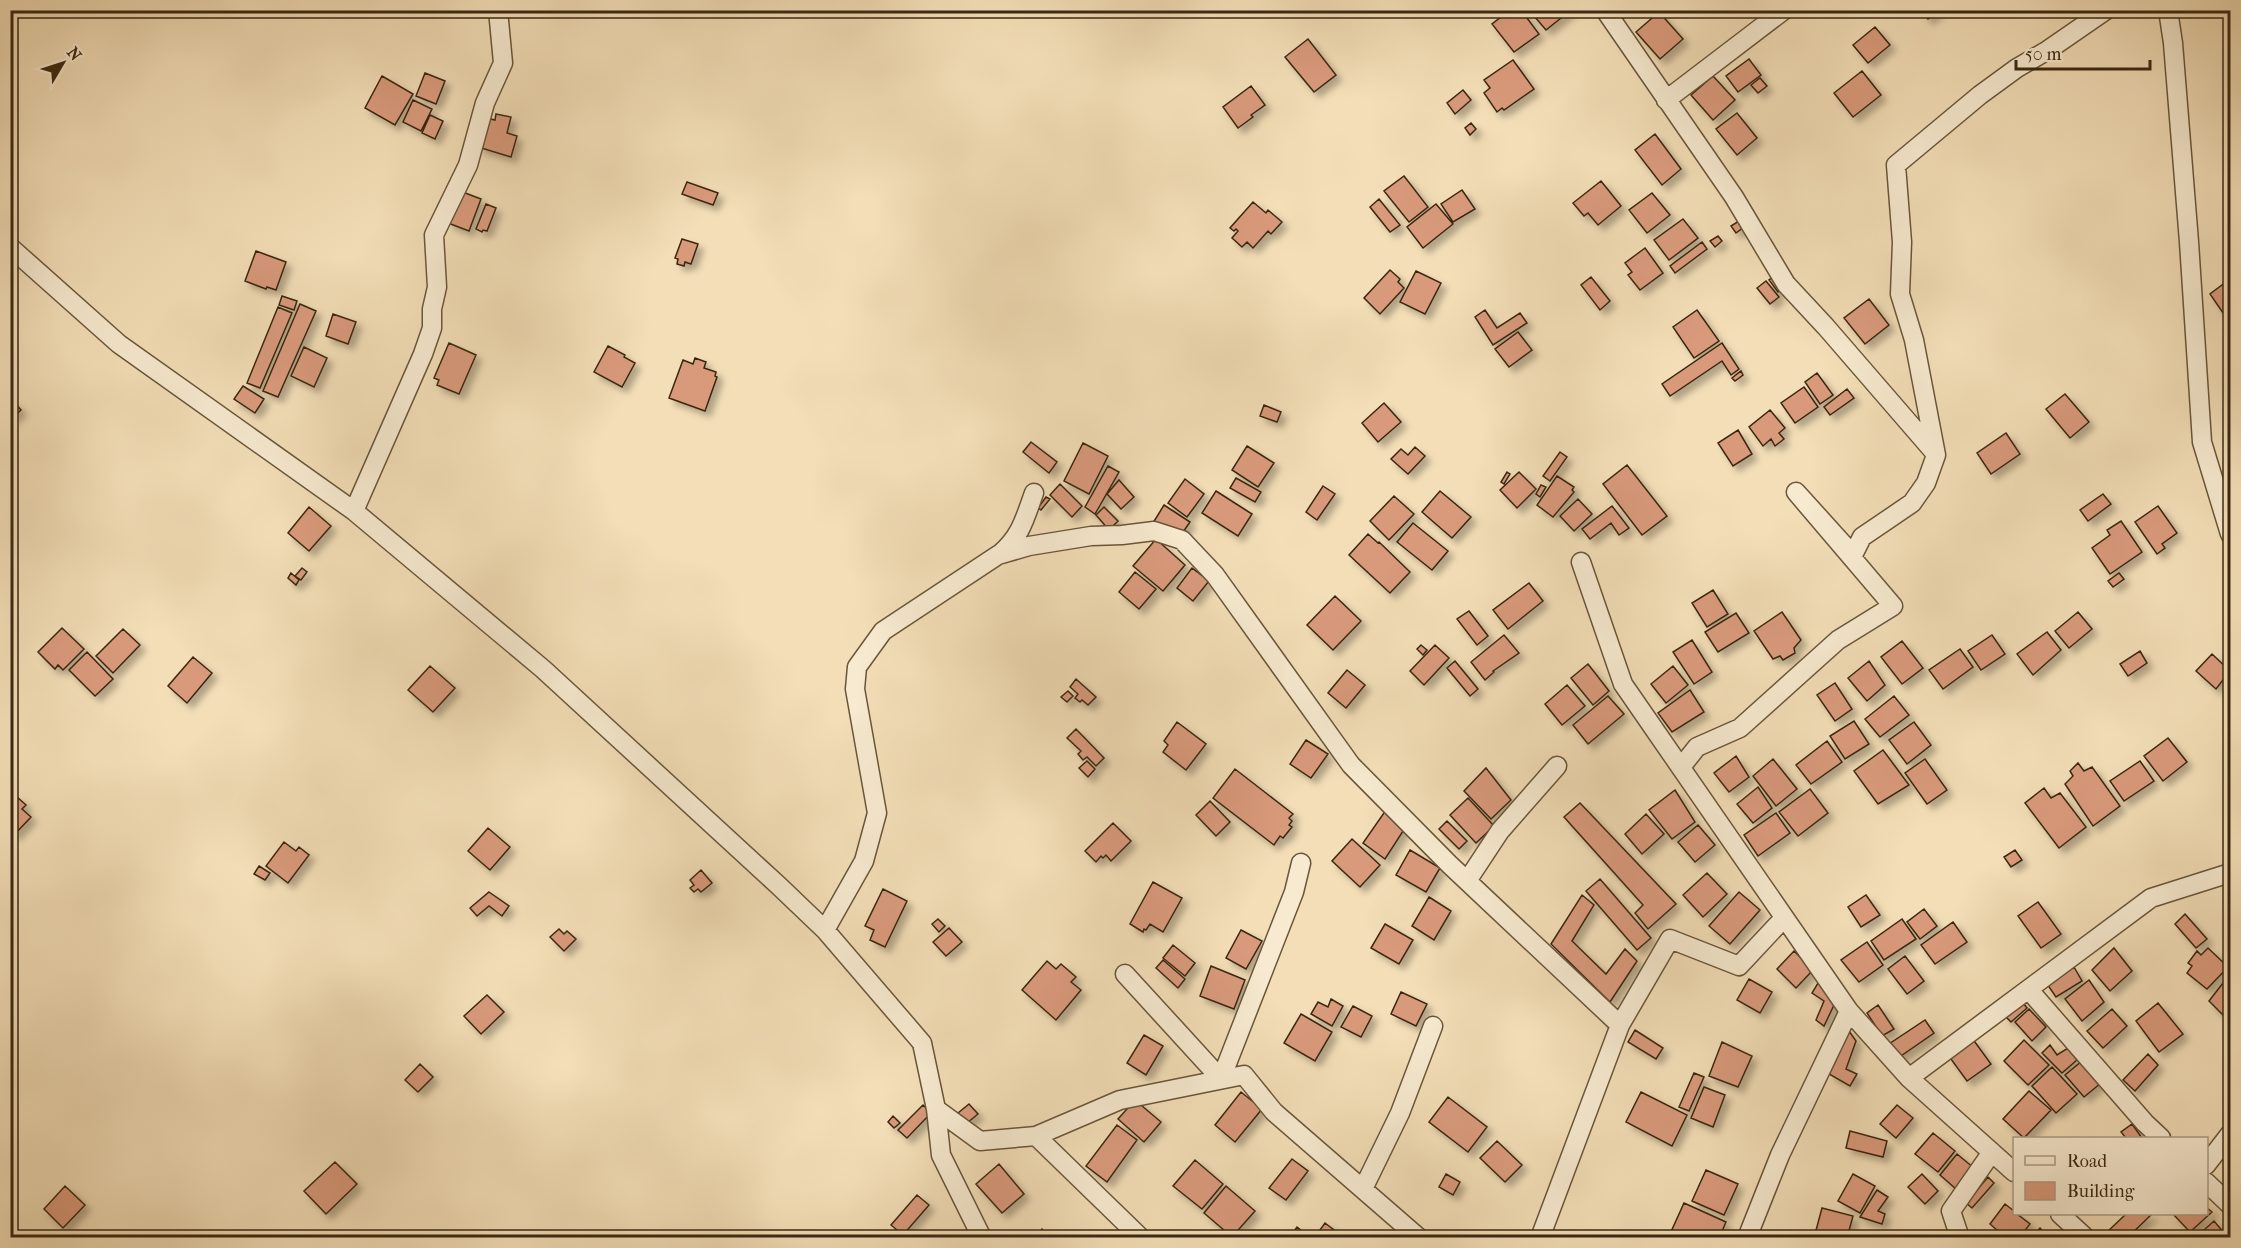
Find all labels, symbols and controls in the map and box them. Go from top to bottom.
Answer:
north arrow [33,33,93,93]
scale bar [2016,33,2150,71]
text: N [63,43,86,65]
text: 50 m [2025,44,2062,65]
legend [2013,1137,2208,1215]
text: Road [2067,1151,2107,1172]
text: Building [2067,1181,2135,1202]

